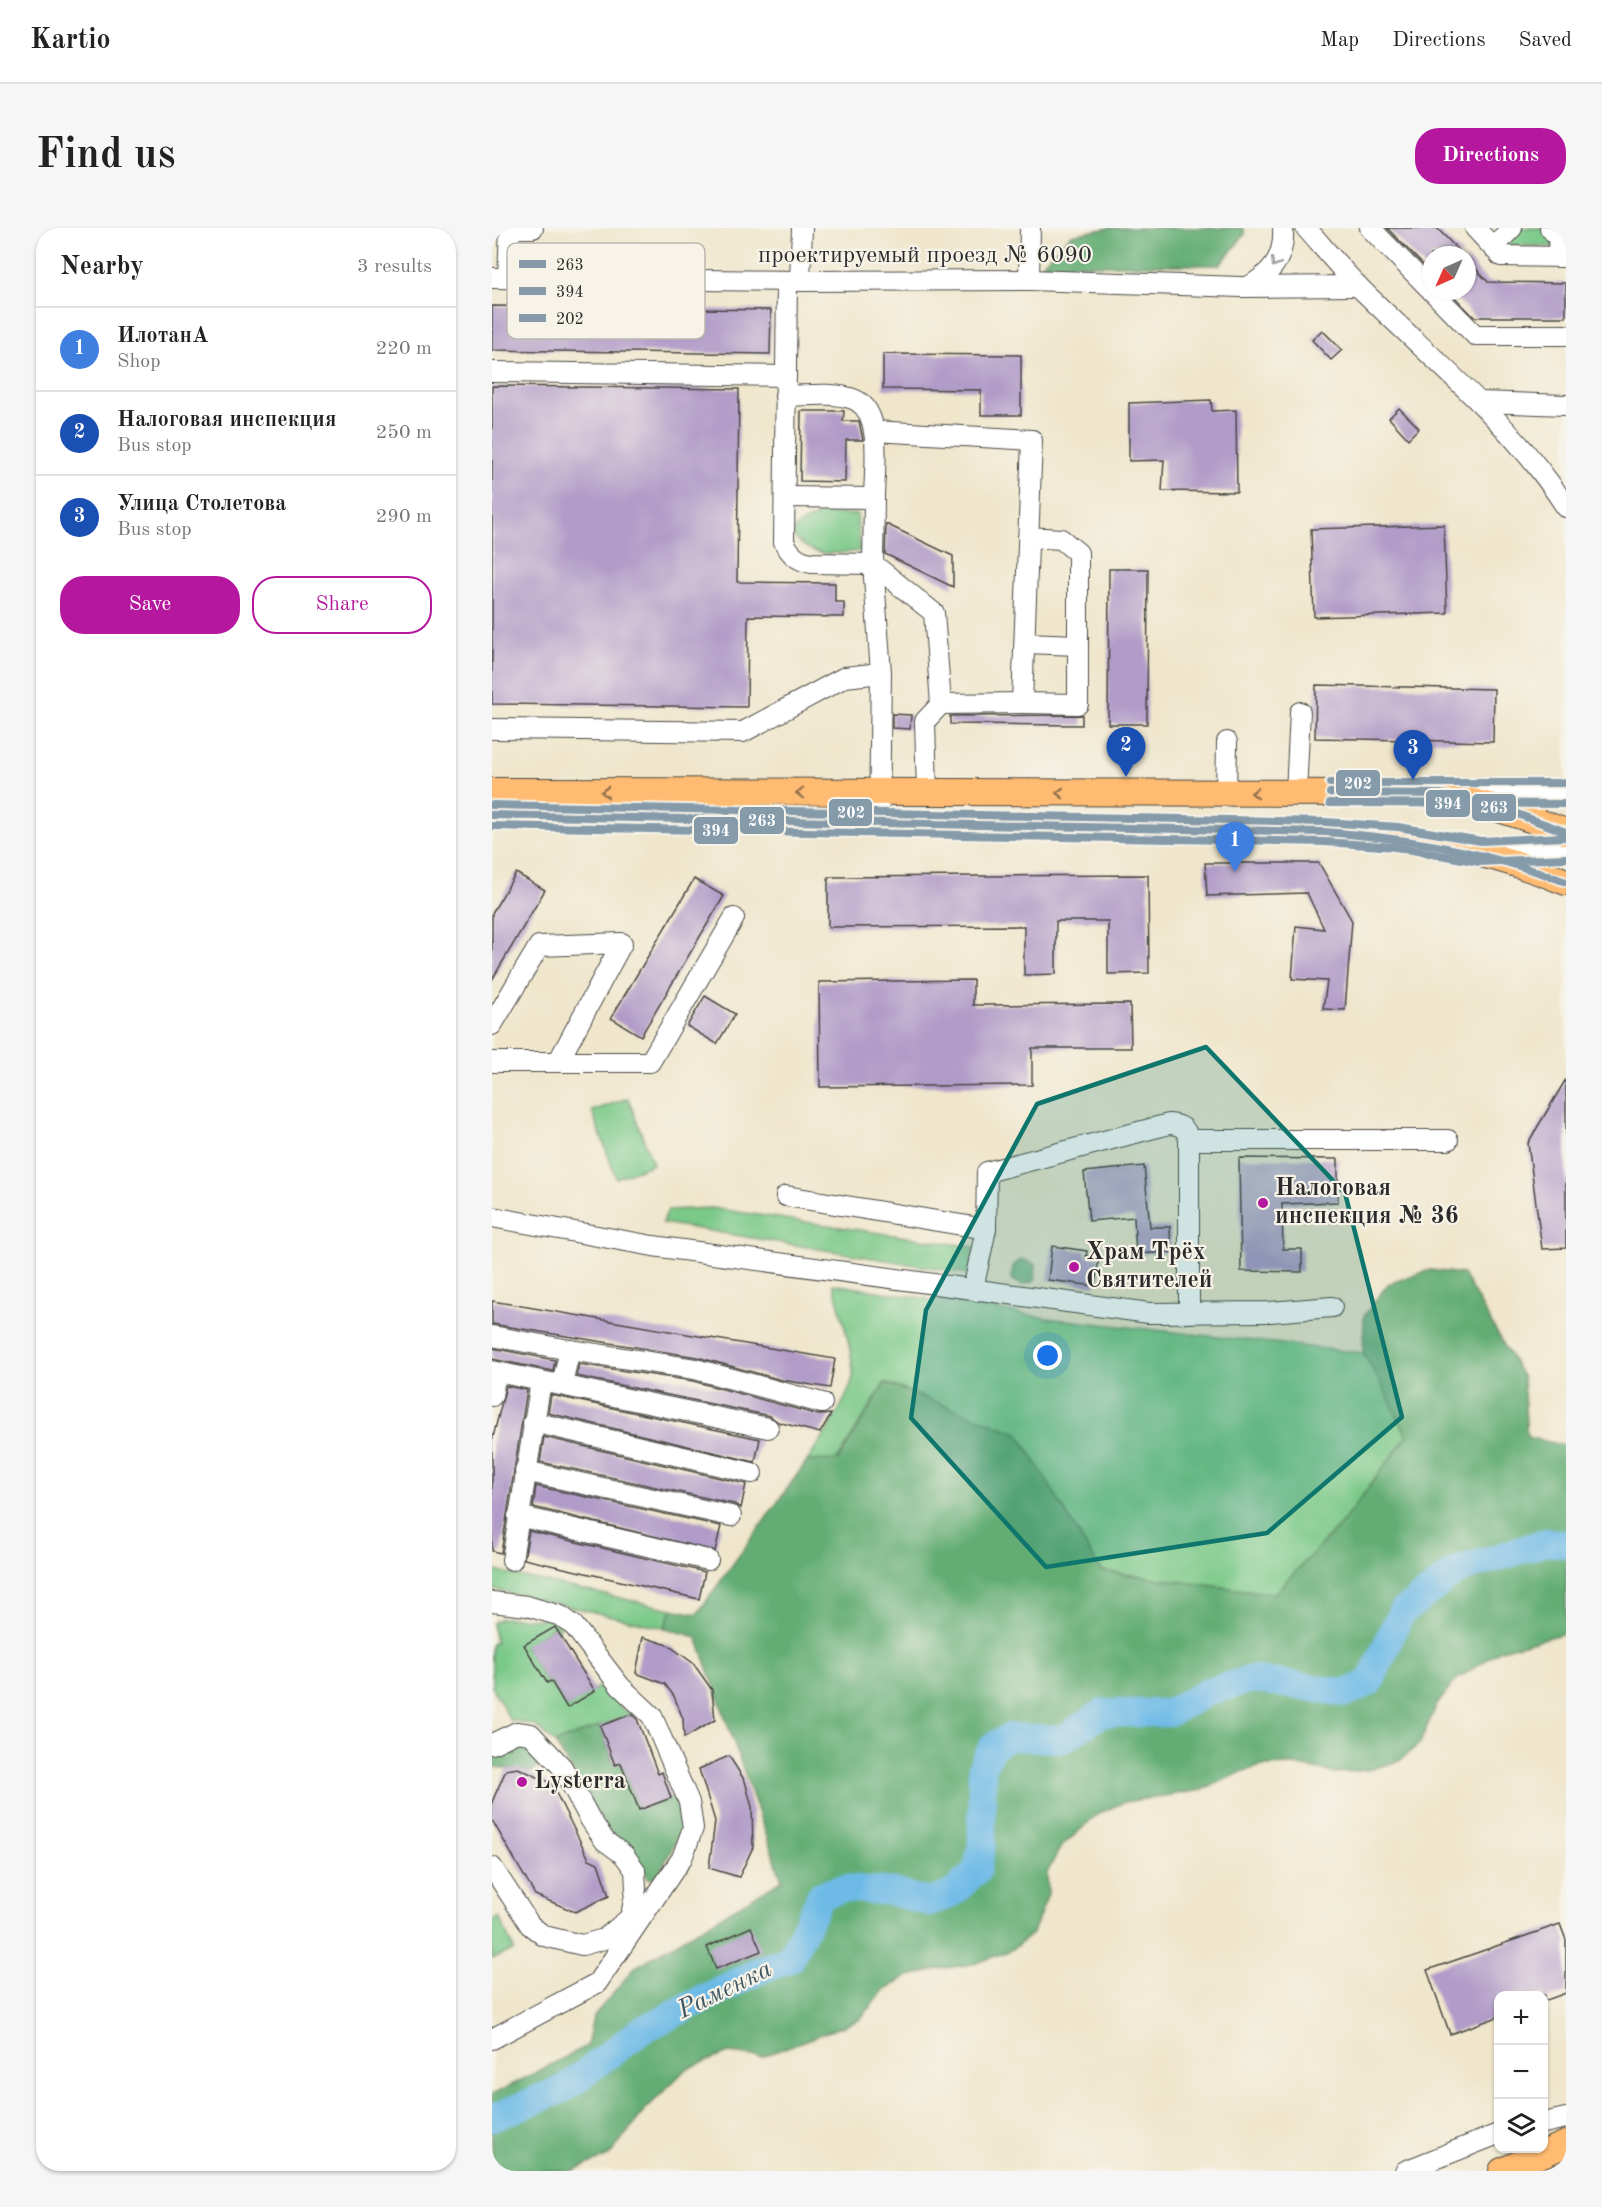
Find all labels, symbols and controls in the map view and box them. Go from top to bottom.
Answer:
text: Kartio [30,27,111,55]
text: Map [1320,30,1359,51]
text: Directions [1392,30,1486,51]
text: Saved [1519,30,1572,51]
button: Directions [1415,128,1566,184]
text: Find us [36,135,175,177]
legend [507,243,705,339]
street label: проектируемый проезд № 6090 [758,244,1092,268]
north arrow [1422,246,1476,300]
text: Nearby [60,254,144,280]
text: 3 results [357,257,432,277]
one-way arrow [1271,257,1282,267]
text: 263 [556,258,584,274]
text: 394 [556,285,584,301]
text: 202 [556,312,584,328]
text: ИлотанА [117,325,209,347]
text: 1 [74,339,85,359]
text: 220 m [376,339,432,359]
text: Shop [117,352,161,372]
text: Налоговая инспекция [117,409,336,431]
text: 2 [74,423,85,443]
text: 250 m [376,423,432,443]
text: Bus stop [117,436,192,456]
text: Улица Столетова [117,493,287,515]
text: 3 [74,507,85,527]
text: 290 m [376,507,432,527]
text: Bus stop [117,520,192,540]
button: Save [60,576,240,634]
button: Share [252,576,432,634]
pin: 2 [1106,728,1146,777]
pin: 3 [1394,730,1432,780]
line badge: 202 [1335,769,1381,797]
text: 202 [1344,777,1372,793]
one-way arrow [600,786,609,798]
one-way arrow [795,787,804,799]
one-way arrow [1056,787,1065,799]
one-way arrow [1251,787,1260,799]
line badge: 394 [1425,789,1471,818]
line badge: 263 [1471,793,1517,822]
text: 394 [1434,797,1462,813]
line badge: 202 [828,798,873,827]
text: 263 [1480,801,1508,817]
line badge: 263 [739,806,785,835]
text: 202 [837,806,865,822]
text: 263 [748,814,776,830]
line badge: 394 [693,816,739,845]
pin: 1 [1216,822,1254,872]
text: 394 [702,824,730,840]
place label: Налоговая инспекция № 36 [1275,1177,1459,1229]
marker: Налоговая инспекция № 36 [1256,1196,1270,1210]
place label: Храм Трёх Святителей [1086,1241,1213,1293]
marker: Храм Трёх Святителей [1067,1260,1081,1274]
your location [1033,1341,1062,1370]
place label: Lysterra [534,1770,626,1794]
marker: Lysterra [515,1775,529,1789]
water label: Раменка [673,1956,777,2024]
map controls [1494,1991,1548,2153]
button: + [1494,1991,1548,2045]
button: − [1494,2045,1548,2099]
button: layers [1494,2099,1548,2153]

